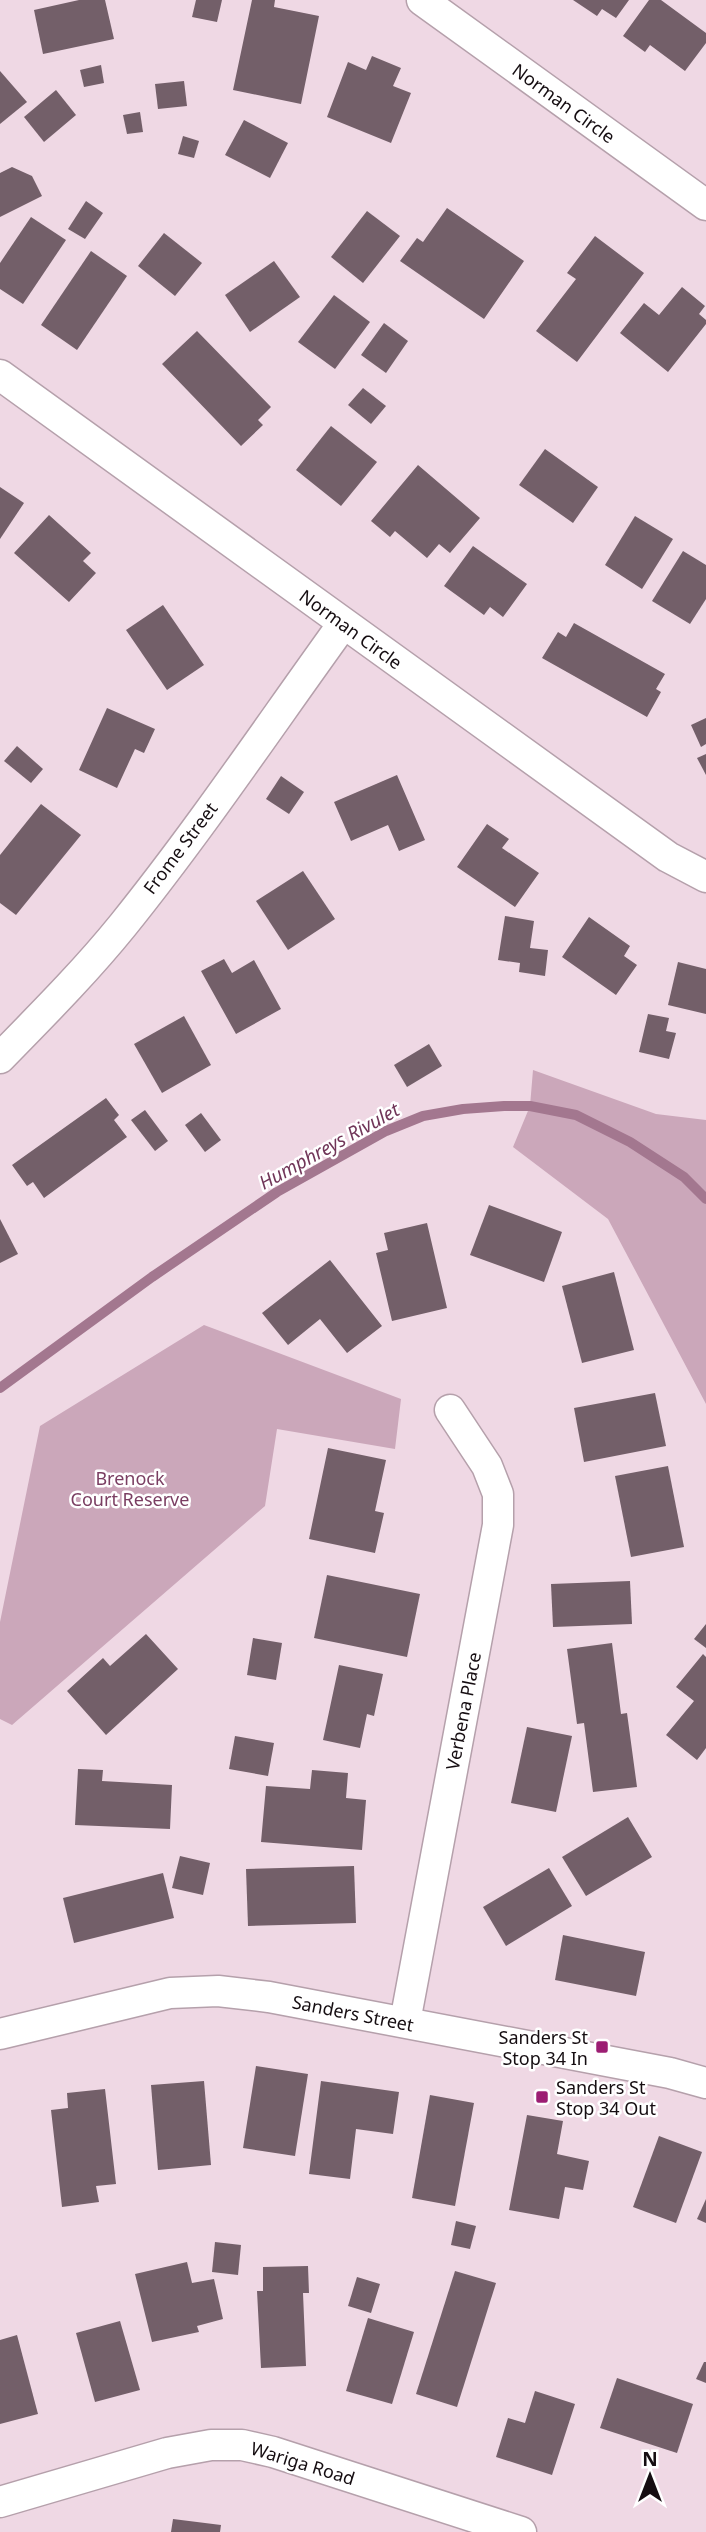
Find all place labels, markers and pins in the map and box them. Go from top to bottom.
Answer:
place label: Sanders St Stop 34 In [499,2025,588,2070]
marker: Sanders St Stop 34 In [594,2039,610,2055]
place label: Sanders St Stop 34 Out [556,2075,656,2120]
marker: Sanders St Stop 34 Out [534,2089,550,2105]

